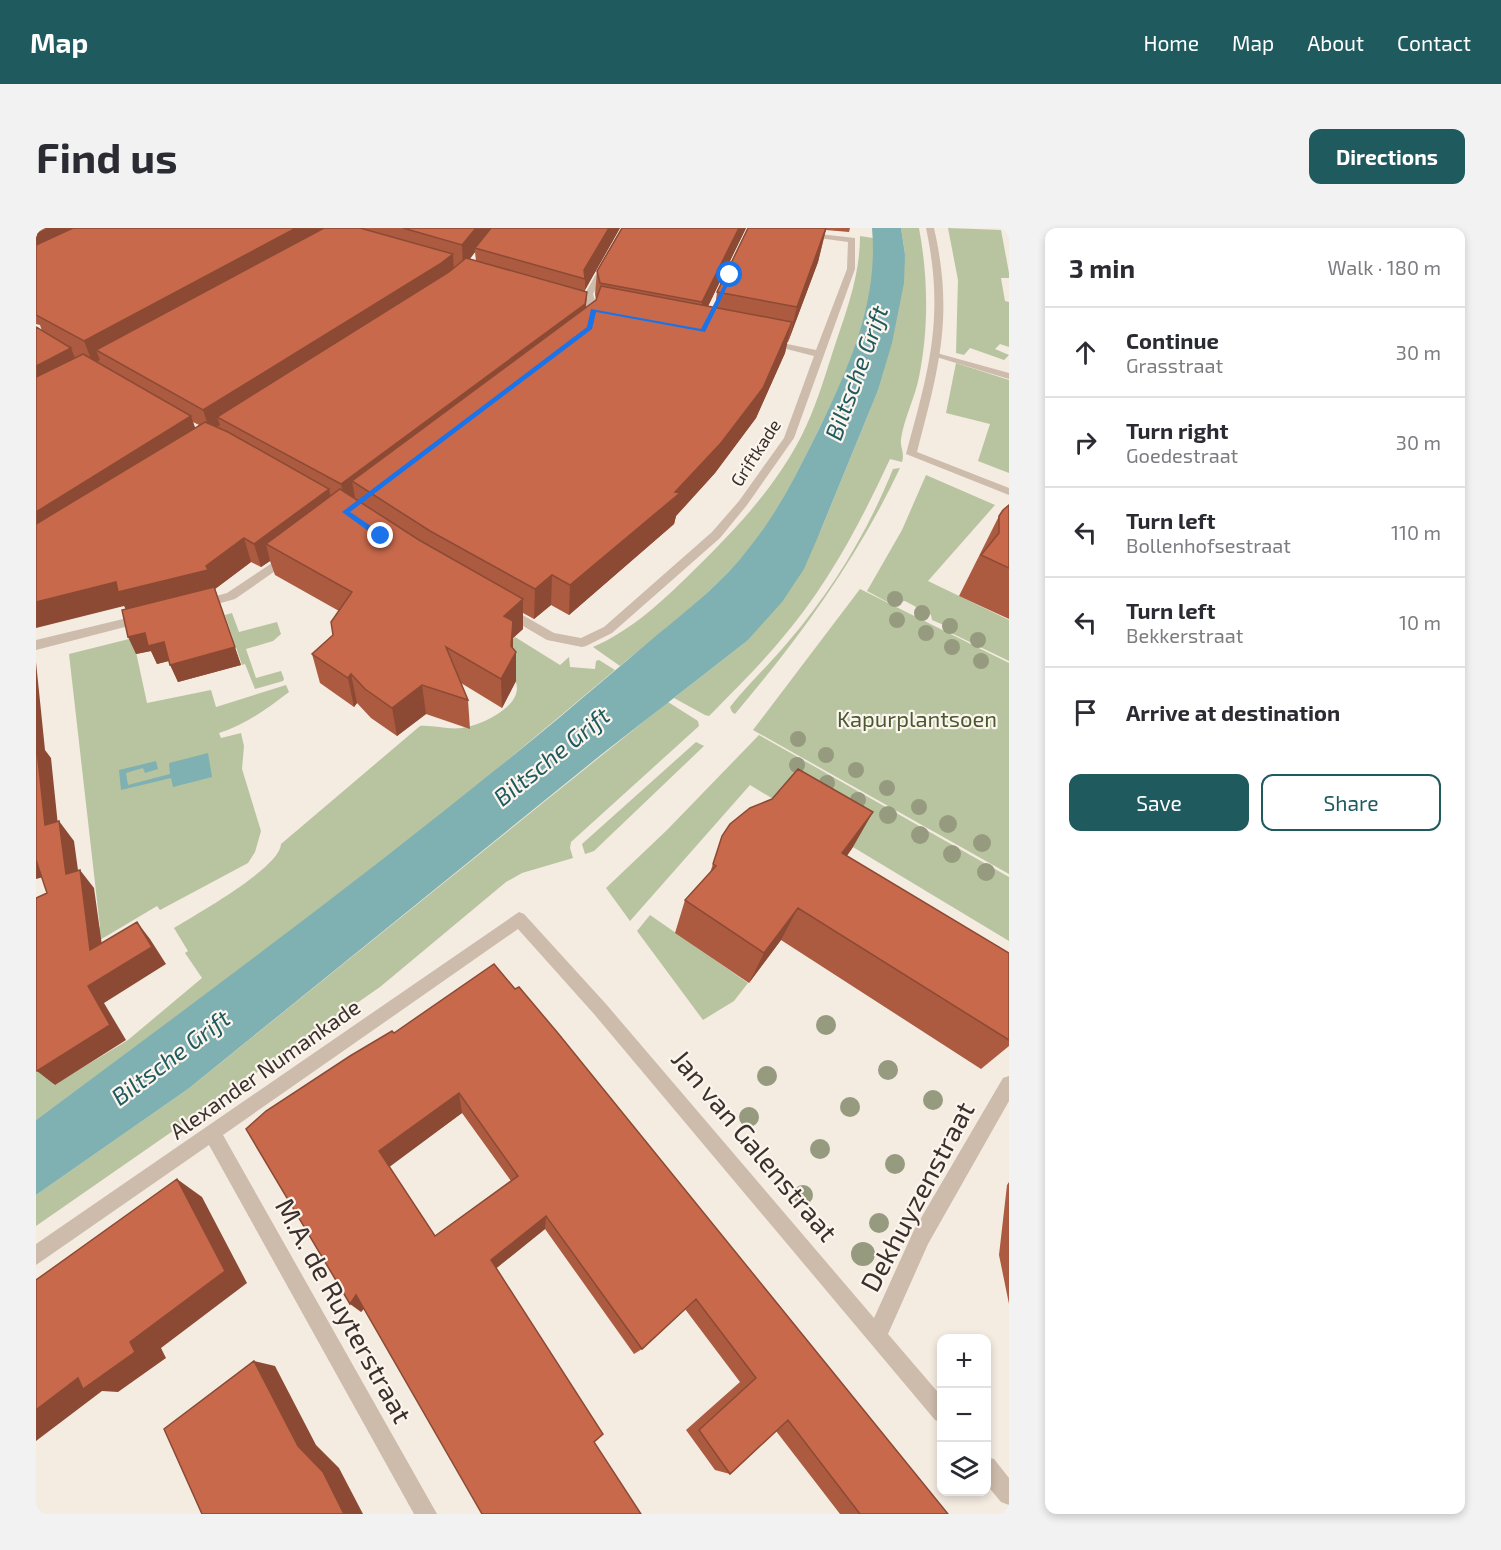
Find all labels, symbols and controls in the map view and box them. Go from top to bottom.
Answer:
text: Map [30,25,88,59]
text: Home [1143,30,1199,55]
text: Map [1232,30,1274,55]
text: About [1307,30,1364,55]
text: Contact [1397,30,1471,55]
button: Directions [1309,129,1465,184]
text: Find us [36,131,178,181]
text: 3 min [1069,252,1135,283]
text: Walk · 180 m [1328,255,1441,279]
route start [716,261,742,287]
water label: Biltsche Grift [818,300,894,444]
text: Continue [1126,327,1219,353]
icon: ahead [1069,336,1102,369]
text: 30 m [1396,340,1441,364]
text: Grasstraat [1126,353,1223,377]
street label: Griftkade [725,415,785,490]
text: Turn right [1126,417,1228,443]
icon: right [1069,426,1102,459]
text: 30 m [1396,430,1441,454]
text: Goedestraat [1126,443,1238,467]
text: Turn left [1126,507,1215,533]
icon: left [1069,516,1102,549]
text: 110 m [1391,520,1441,544]
route end [367,522,393,548]
text: Bollenhofsestraat [1126,533,1291,557]
text: Turn left [1126,597,1215,623]
icon: left [1069,606,1102,639]
text: 10 m [1399,610,1441,634]
text: Bekkerstraat [1126,623,1243,647]
icon: arrive [1069,696,1102,729]
text: Arrive at destination [1126,699,1340,725]
water label: Biltsche Grift [487,700,616,811]
park label: Kapurplantsoen [837,705,997,731]
button: Save [1069,774,1249,831]
button: Share [1261,774,1441,831]
street label: Alexander Numankade [164,993,364,1144]
water label: Biltsche Grift [105,1002,236,1111]
street label: Jan van Galenstraat [666,1042,845,1247]
street label: Dekhuyzenstraat [853,1096,981,1297]
street label: M.A. de Ruyterstraat [269,1192,420,1428]
map controls [937,1334,991,1496]
button: + [937,1334,991,1388]
button: − [937,1388,991,1442]
button: layers [937,1442,991,1496]

